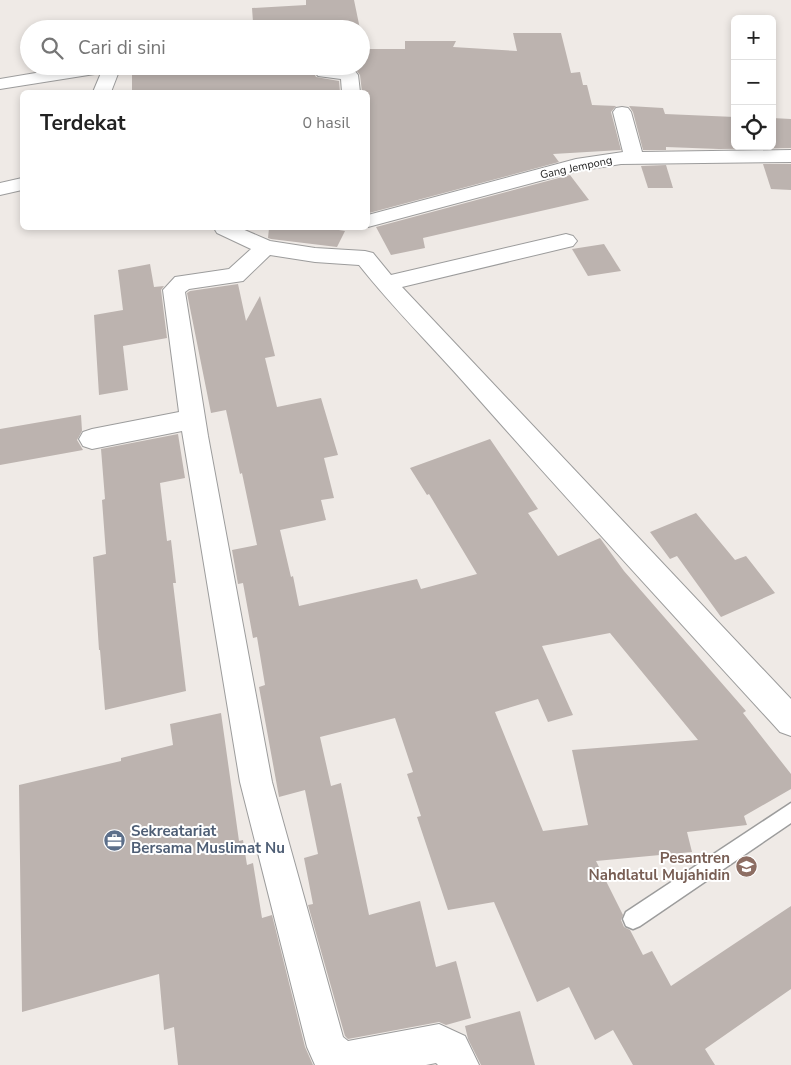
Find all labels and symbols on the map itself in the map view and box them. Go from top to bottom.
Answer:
street label: Gang Jempong [539,153,614,182]
place label: Sekreatariat Bersama Muslimat Nu [131,821,285,858]
office icon: Sekreatariat Bersama Muslimat Nu [103,828,127,852]
place label: Pesantren Nahdlatul Mujahidin [589,848,730,885]
school or university icon: Pesantren Nahdlatul Mujahidin [734,855,758,879]

